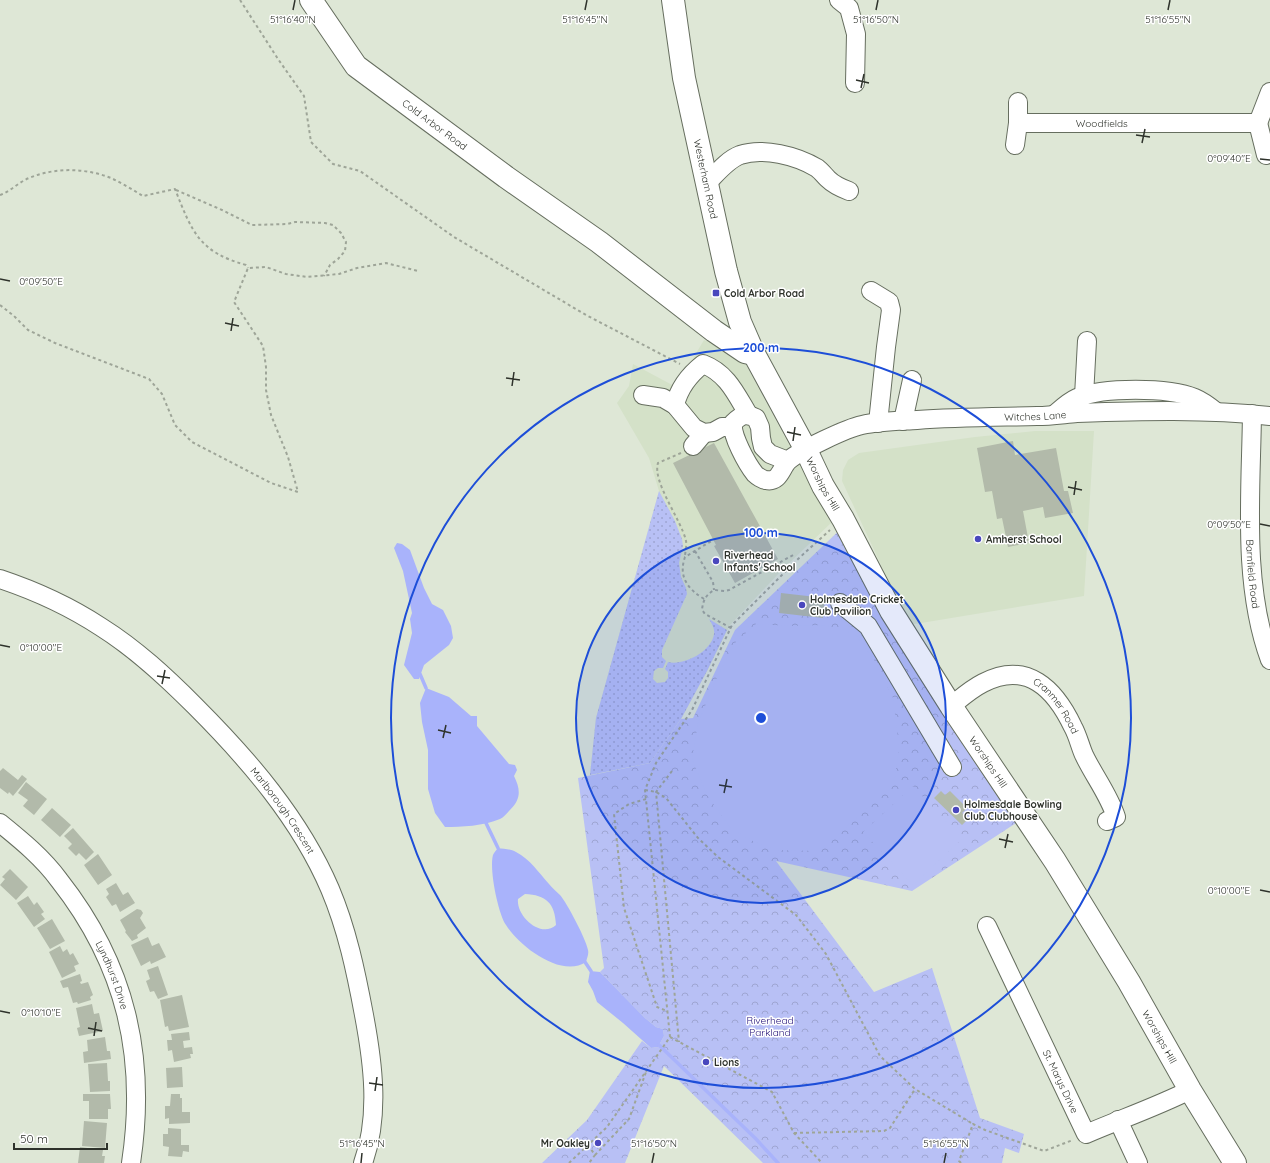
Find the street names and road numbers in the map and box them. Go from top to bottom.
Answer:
street label: Cold Arbor Road [400,96,470,153]
street label: Woodfields [1076,117,1128,130]
street label: Westerham Road [691,138,721,220]
street label: Witches Lane [1004,407,1067,423]
street label: Worships Hill [804,454,843,513]
street label: Barnfield Road [1244,539,1263,609]
street label: Cranmer Road [1031,674,1082,736]
street label: Worships Hill [966,733,1010,790]
street label: Marlborough Crescent [248,764,318,857]
street label: Lyndhurst Drive [93,938,131,1011]
street label: Worships Hill [1140,1008,1180,1066]
street label: St. Marys Drive [1040,1047,1082,1116]

